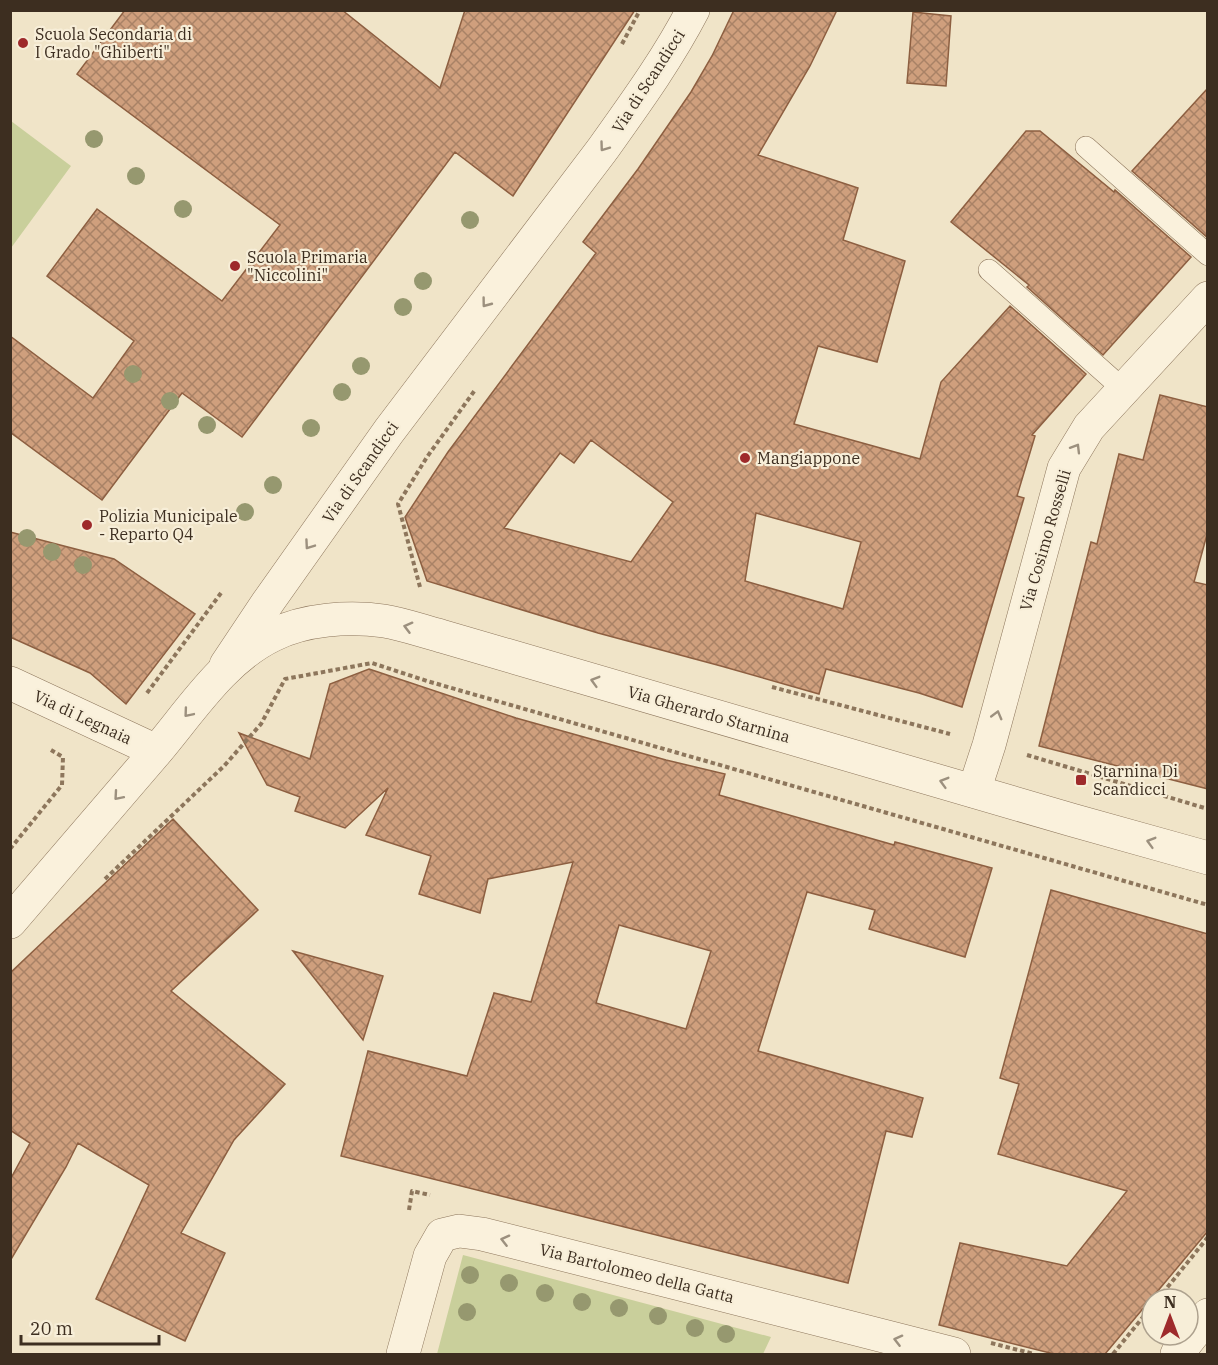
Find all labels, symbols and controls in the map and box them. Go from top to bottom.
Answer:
place label: Scuola Secondaria di I Grado "Ghiberti" [35,24,192,62]
street label: Via di Scandicci [607,26,689,136]
marker: Scuola Secondaria di I Grado "Ghiberti" [16,36,30,50]
one-way arrow [600,141,611,152]
place label: Scuola Primaria "Niccolini" [247,247,368,285]
marker: Scuola Primaria "Niccolini" [228,259,242,273]
one-way arrow [483,296,494,307]
street label: Via di Scandicci [318,418,402,526]
one-way arrow [1068,444,1080,454]
place label: Mangiappone [757,448,860,468]
marker: Mangiappone [738,451,752,465]
street label: Via Cosimo Rosselli [1015,467,1075,613]
place label: Polizia Municipale - Reparto Q4 [99,506,238,544]
marker: Polizia Municipale - Reparto Q4 [80,518,94,532]
one-way arrow [305,538,316,549]
one-way arrow [403,621,413,634]
one-way arrow [590,676,601,688]
street label: Via Gherardo Starnina [625,681,793,747]
street label: Via di Legnaia [31,686,135,749]
one-way arrow [184,706,195,717]
one-way arrow [990,710,1002,721]
place label: Starnina Di Scandicci [1093,761,1178,799]
marker: Starnina Di Scandicci [1074,773,1088,787]
one-way arrow [939,777,950,789]
one-way arrow [114,789,125,800]
one-way arrow [1146,837,1157,849]
one-way arrow [500,1235,511,1247]
street label: Via Bartolomeo della Gatta [538,1239,737,1307]
north arrow [1140,1287,1200,1347]
text: N [1164,1292,1176,1312]
scale bar [21,1308,159,1346]
text: 20 m [30,1317,73,1340]
one-way arrow [893,1334,903,1347]

